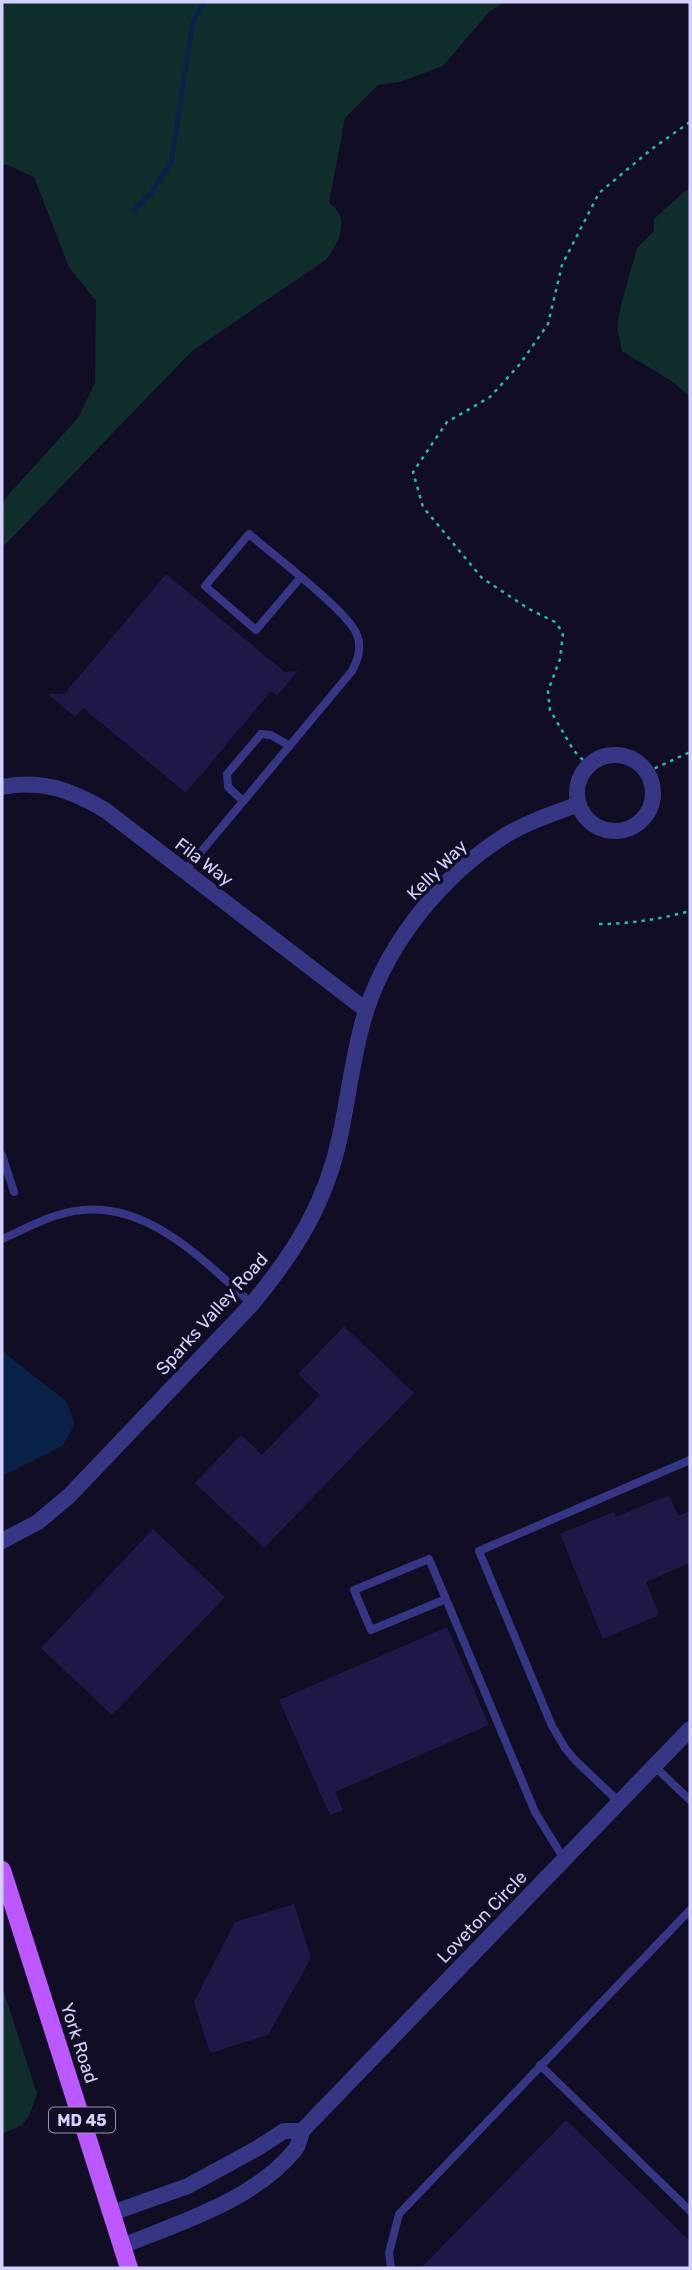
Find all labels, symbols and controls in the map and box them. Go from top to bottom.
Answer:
street label: Fila Way [171,833,237,891]
street label: Kelly Way [402,835,472,905]
street label: Sparks Valley Road [151,1248,273,1380]
street label: Loveton Circle [433,1866,531,1968]
street label: York Road [56,2000,102,2086]
road number: MD 45 [49,2108,115,2132]

